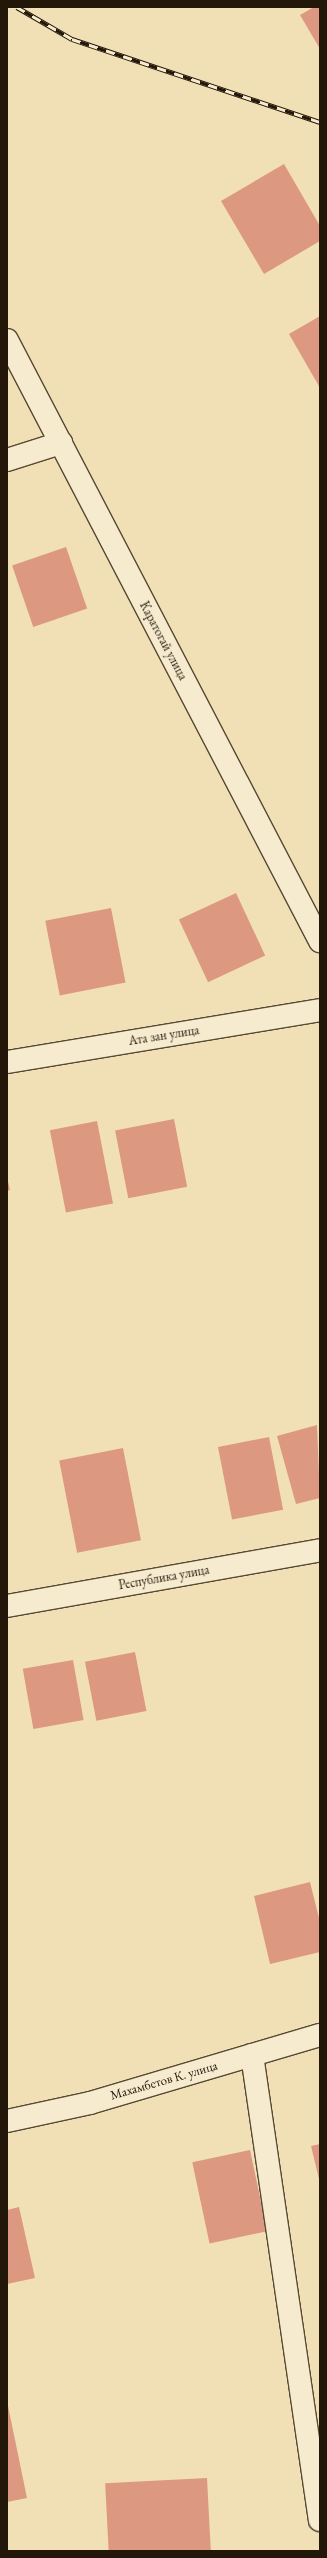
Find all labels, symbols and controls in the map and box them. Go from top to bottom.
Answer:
street label: Каратогай улица [136,599,190,683]
street label: Ата зан улица [127,1023,201,1049]
street label: Республика улица [117,1562,211,1594]
street label: Махамбетов К. улица [109,2058,219,2104]

